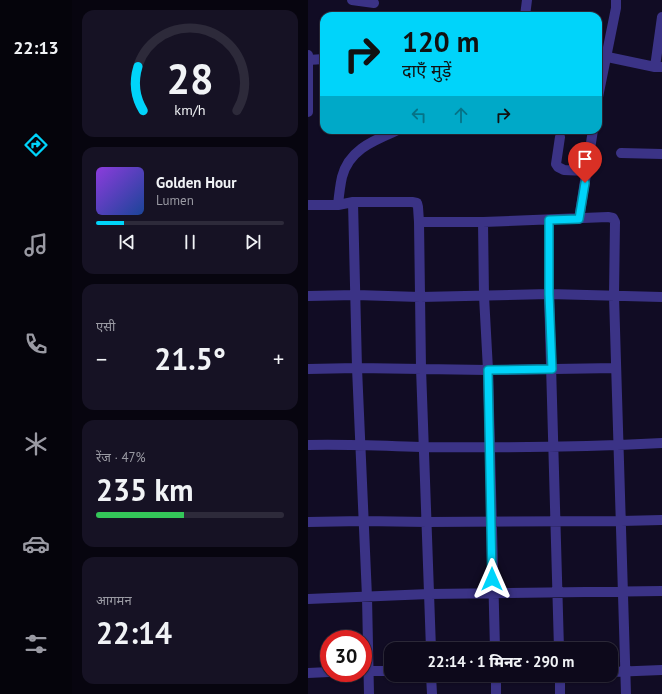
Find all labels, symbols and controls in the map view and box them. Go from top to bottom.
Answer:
text: 120 m [402,23,479,60]
icon: right [336,28,388,80]
text: 22:13 [13,36,59,59]
text: 28 [166,52,214,105]
text: दाएँ मुड़ें [402,59,451,82]
text: km/h [174,100,206,119]
icon: left [408,104,430,126]
icon: ahead [450,104,472,126]
icon: right [492,104,514,126]
icon: directions [22,131,50,159]
pin [568,142,602,183]
icon: arrive [574,148,596,170]
text: Golden Hour [156,173,236,192]
text: Lumen [156,192,194,209]
icon: music [22,231,50,259]
icon: previous [116,231,138,253]
icon: pause [179,231,201,253]
icon: next [242,231,264,253]
text: एसी [96,318,115,335]
icon: phone [22,330,50,358]
text: 21.5° [154,339,226,378]
text: − [96,345,107,373]
text: + [273,345,284,373]
icon: climate [22,430,50,458]
text: रेंज · 47% [96,449,146,466]
text: 235 km [96,470,194,509]
icon: car [22,530,50,558]
position arrow [471,558,513,600]
text: आगमन [96,592,132,609]
text: 22:14 [96,613,172,652]
icon: filters [22,630,50,658]
speed limit sign: 30 [320,630,372,682]
text: 22:14 · 1 मिनट · 290 m [428,652,574,671]

